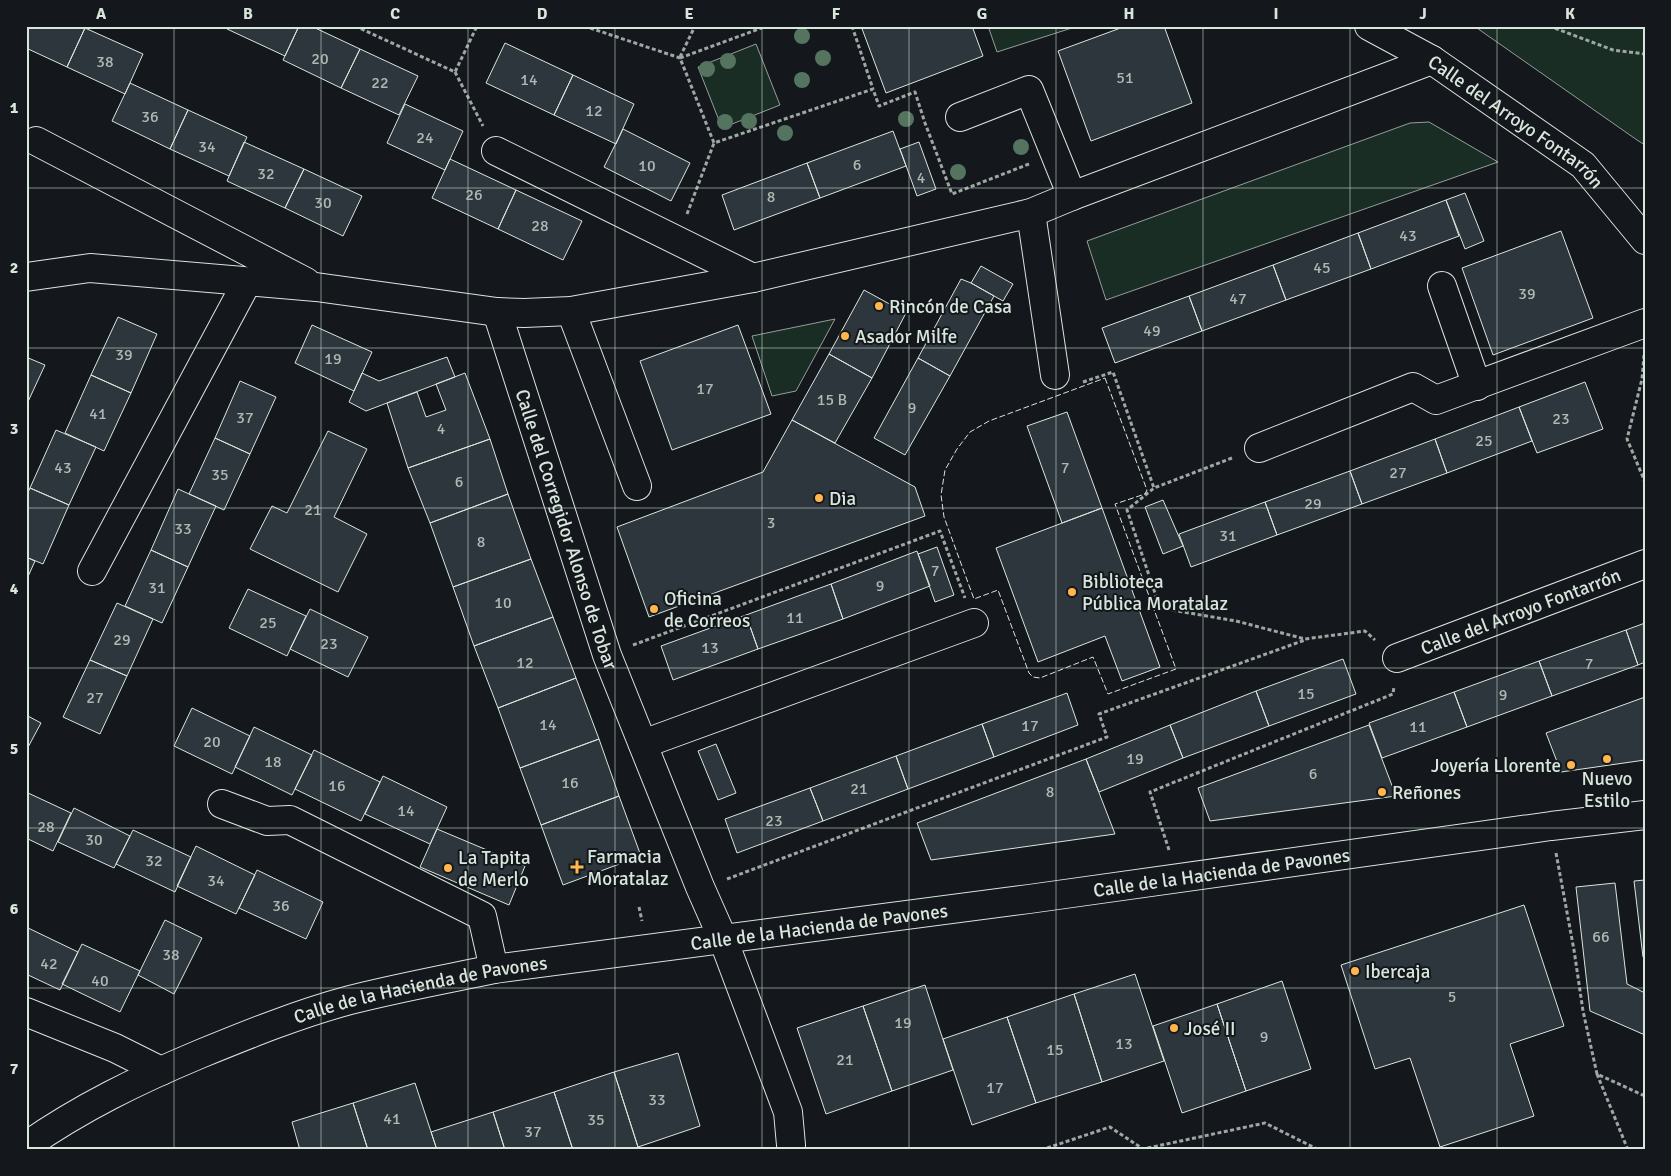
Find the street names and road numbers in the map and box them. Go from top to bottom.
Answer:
street label: Calle del Arroyo Fontarrón [1423,50,1608,194]
street label: Calle del Corregidor Alonso de Tobar [509,386,623,673]
street label: Calle del Arroyo Fontarrón [1417,563,1624,661]
street label: Calle de la Hacienda de Pavones [1092,843,1352,903]
street label: Calle de la Hacienda de Pavones [689,899,949,956]
street label: Calle de la Hacienda de Pavones [291,951,549,1030]

